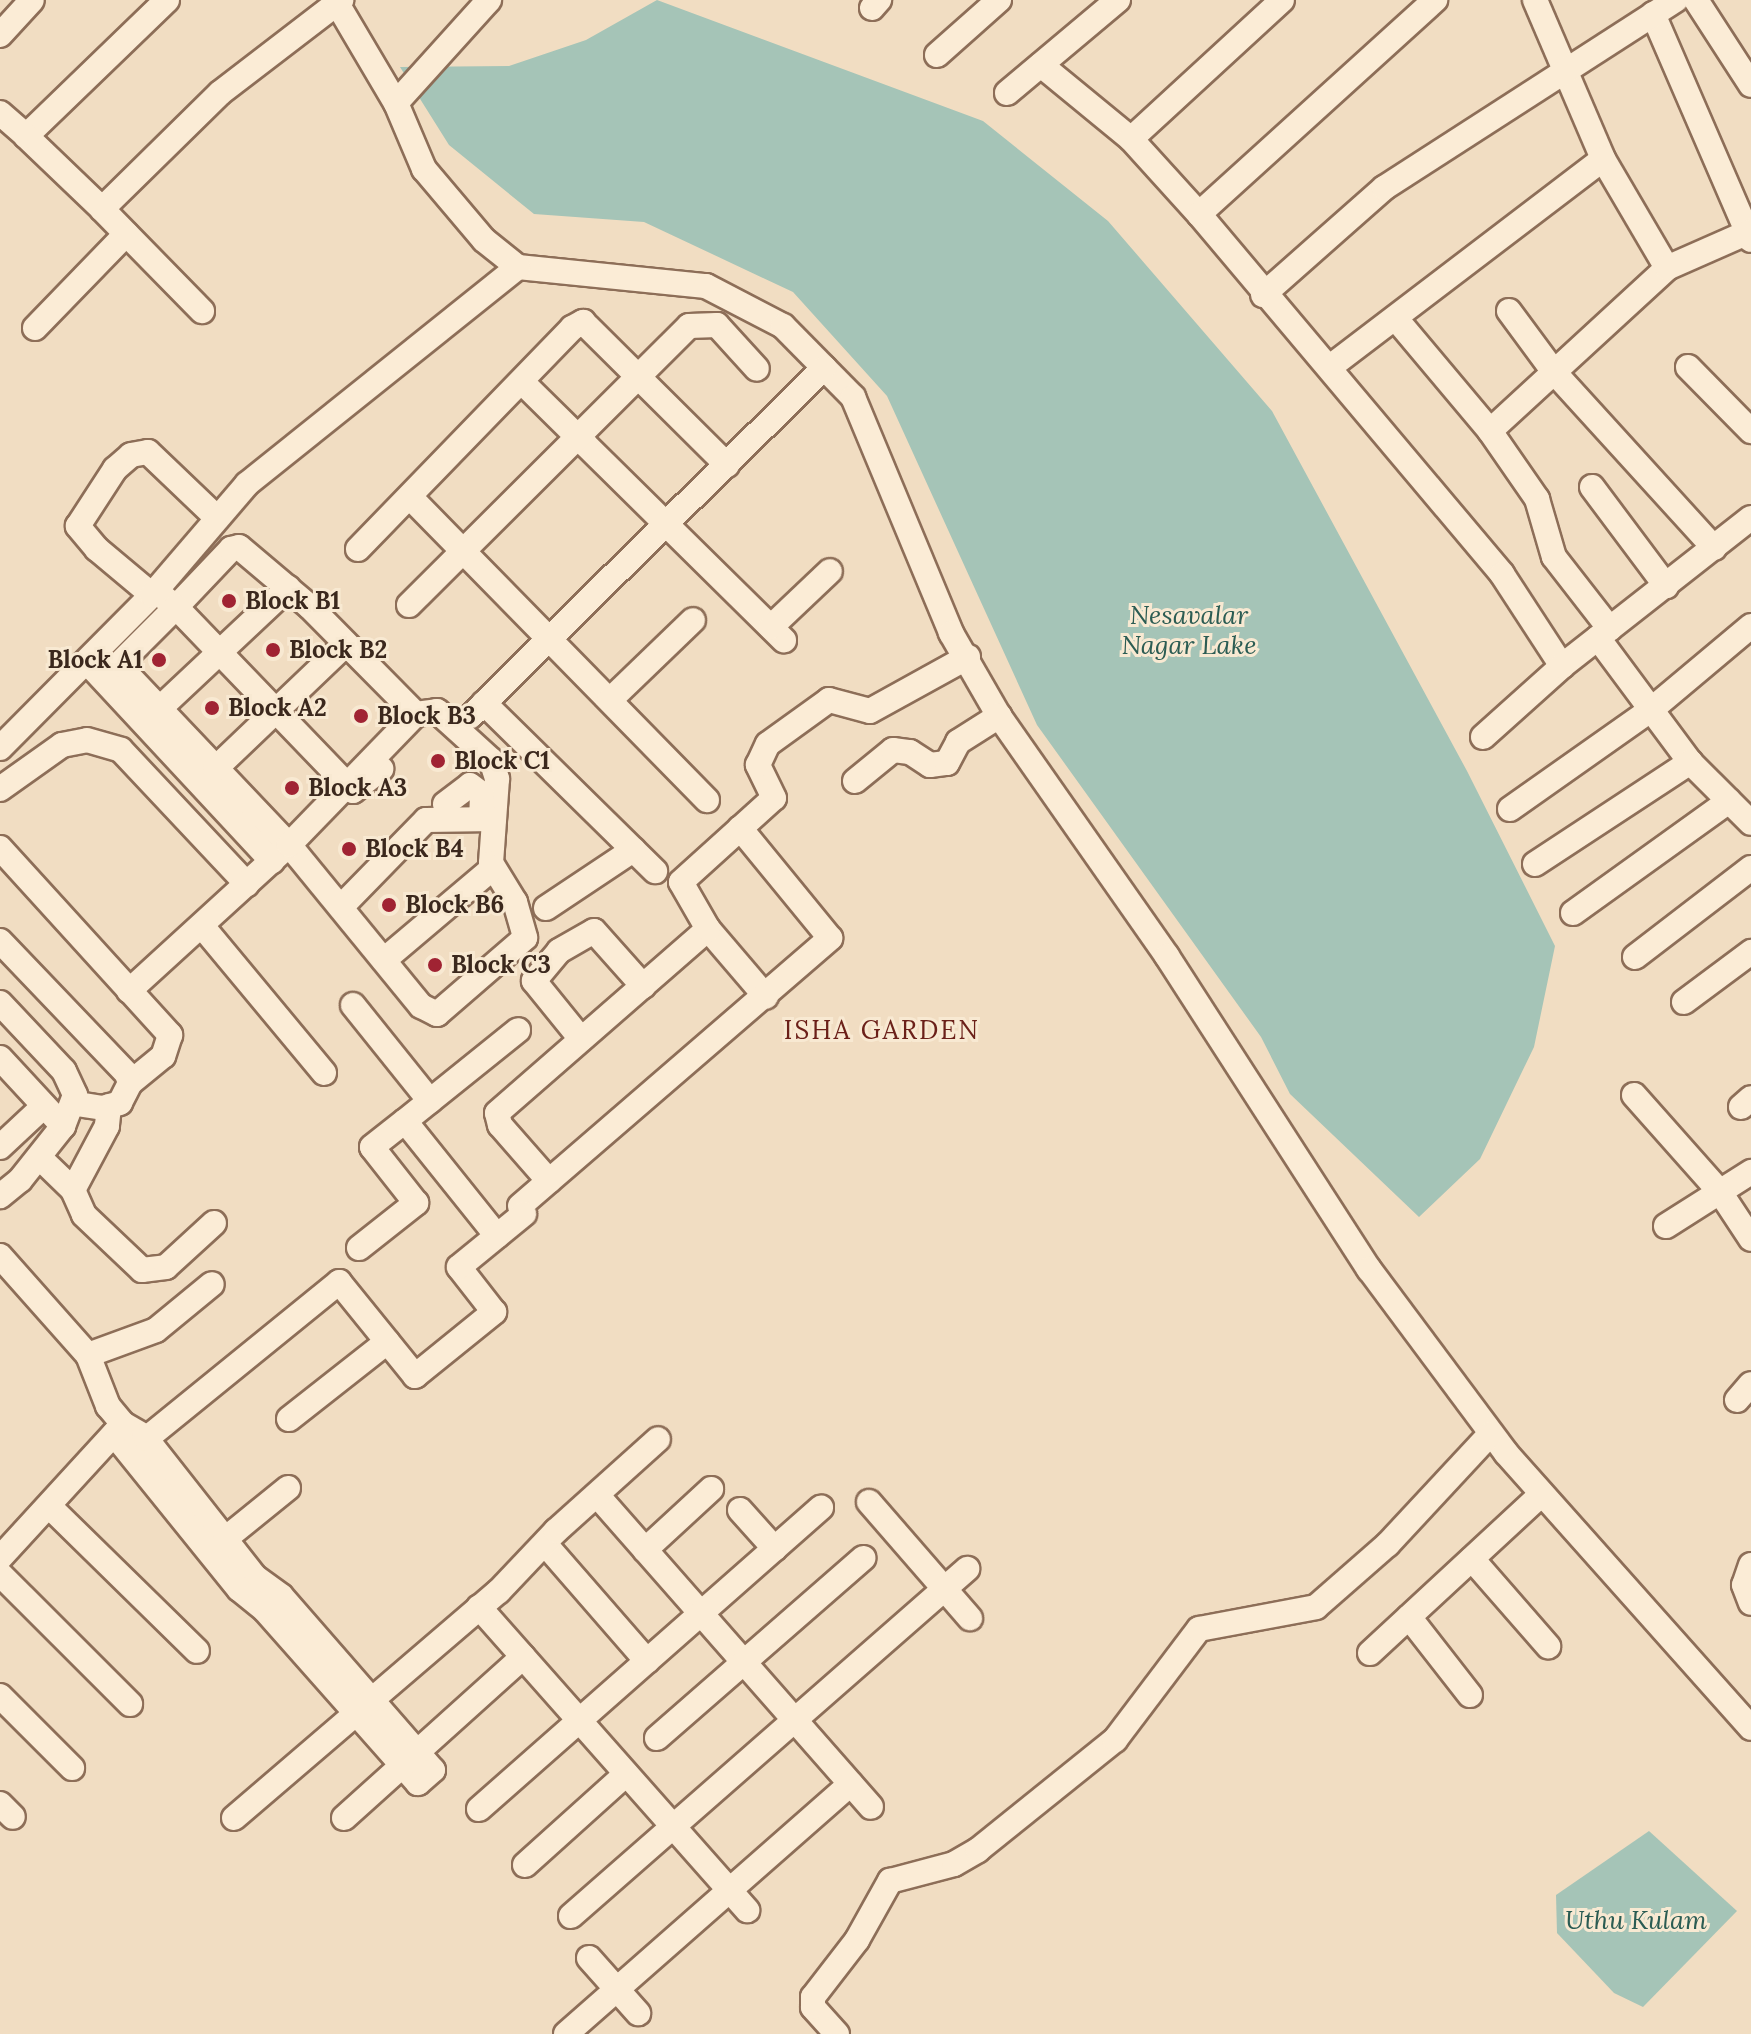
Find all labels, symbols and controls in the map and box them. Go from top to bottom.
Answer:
place label: Block B1 [245,587,340,615]
marker: Block B1 [220,592,238,610]
water label: Nesavalar Nagar Lake [1121,599,1257,660]
place label: Block B2 [289,636,387,664]
marker: Block B2 [264,641,282,659]
place label: Block A1 [48,646,143,674]
marker: Block A1 [150,651,168,669]
place label: Block A2 [228,694,327,722]
marker: Block A2 [203,699,221,717]
place label: Block B3 [377,702,476,730]
marker: Block B3 [352,707,370,725]
place label: Block C1 [454,747,550,775]
marker: Block C1 [429,752,447,770]
place label: Block A3 [308,774,407,802]
marker: Block A3 [283,779,301,797]
place label: Block B4 [365,835,464,863]
marker: Block B4 [340,840,358,858]
place label: Block B6 [405,891,504,919]
marker: Block B6 [380,896,398,914]
place label: Block C3 [451,951,551,979]
marker: Block C3 [426,956,444,974]
district label: ISHA GARDEN [784,1014,980,1046]
water label: Uthu Kulam [1565,1904,1707,1936]

